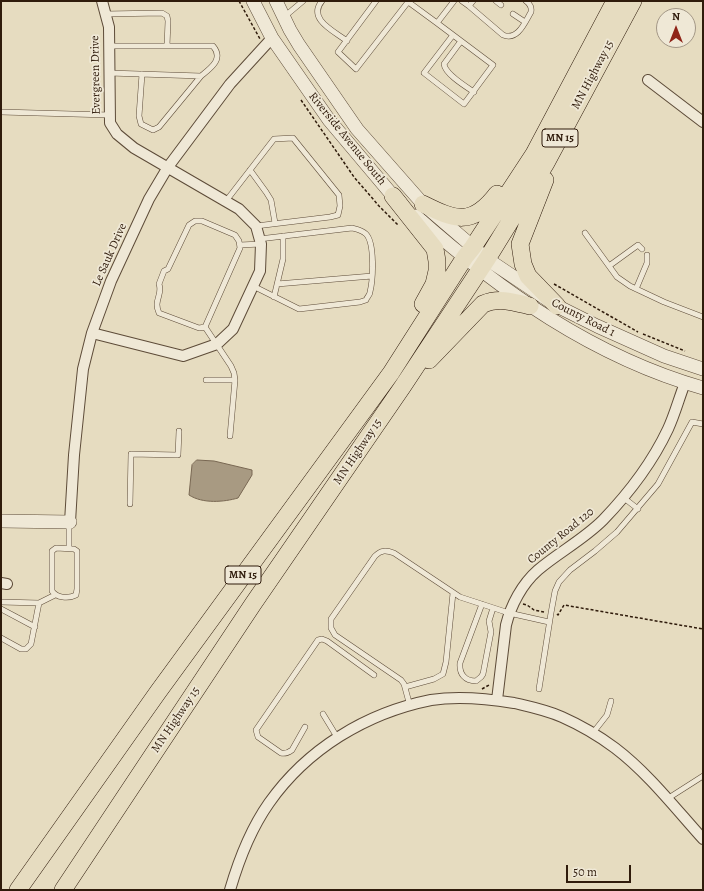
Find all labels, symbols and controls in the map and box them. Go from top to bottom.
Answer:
north arrow [656,8,696,48]
text: N [672,9,680,24]
street label: Evergreen Drive [88,35,104,115]
street label: MN Highway 15 [569,38,617,112]
street label: Riverside Avenue South [305,90,389,188]
road number: MN 15 [542,129,578,147]
street label: Le Sauk Drive [90,221,130,289]
street label: County Road 1 [549,296,617,340]
street label: MN Highway 15 [331,416,385,488]
street label: County Road 120 [525,505,597,567]
road number: MN 15 [225,566,261,584]
street label: MN Highway 15 [149,684,203,756]
scale bar [568,857,633,883]
text: 50 m [573,864,597,880]

